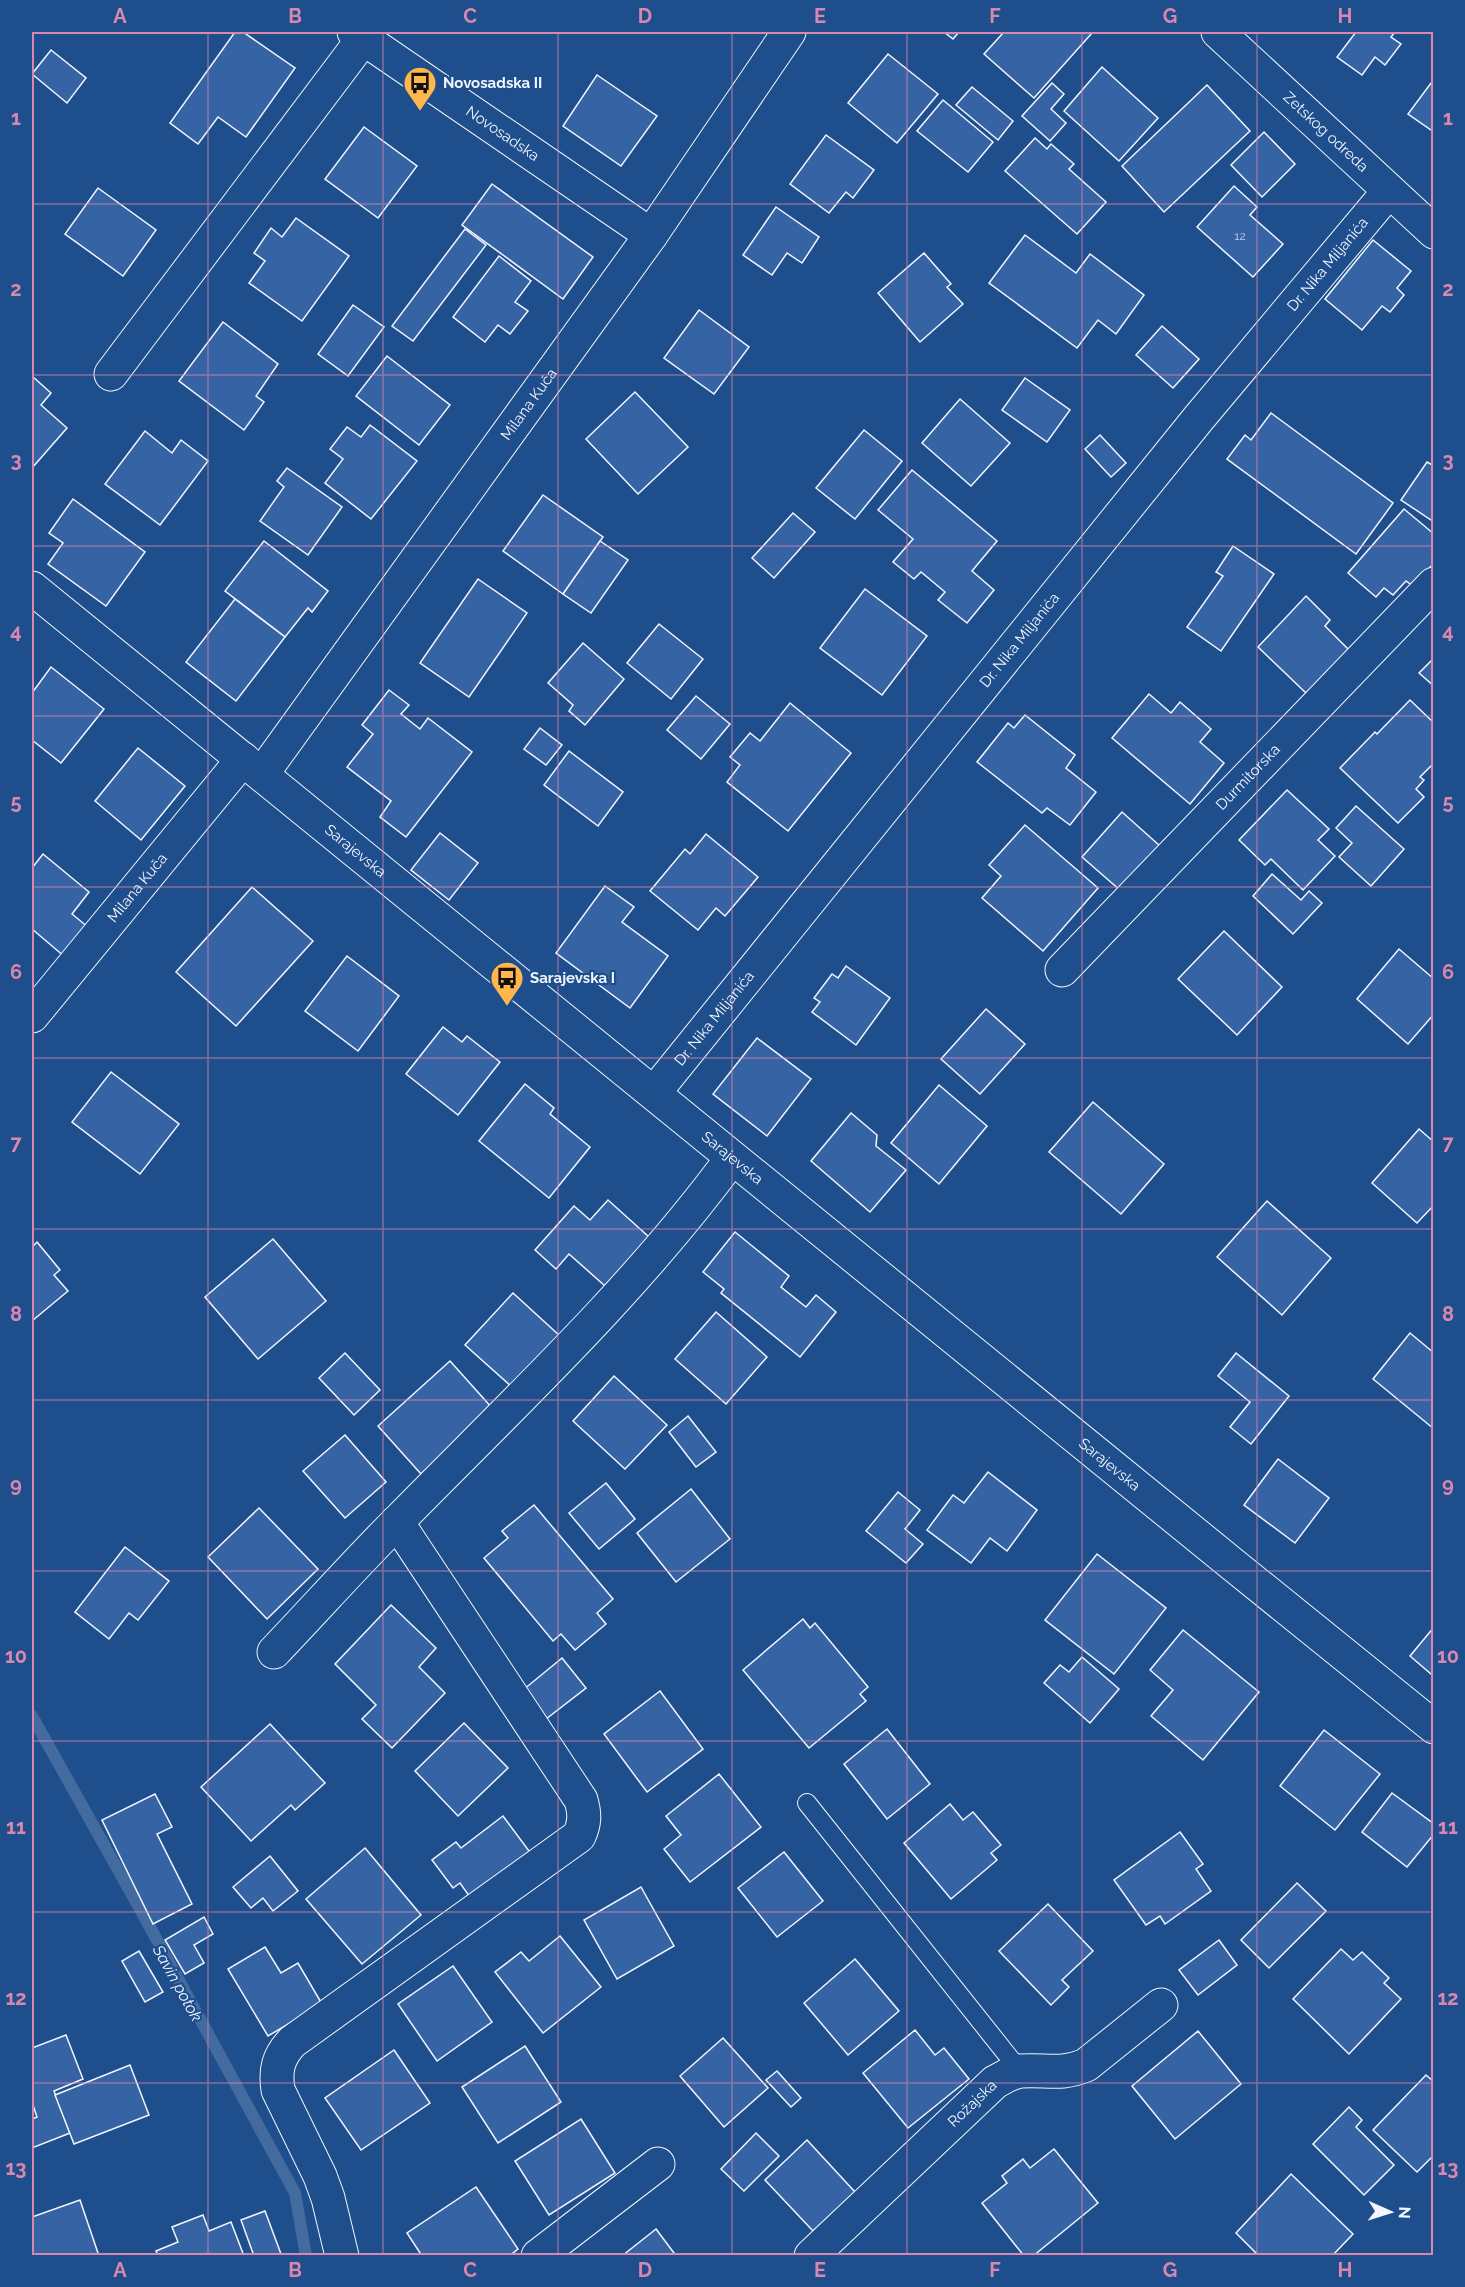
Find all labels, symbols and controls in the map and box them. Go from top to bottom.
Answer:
text: A [113,4,127,28]
text: B [288,4,302,28]
text: C [463,4,477,28]
text: D [638,4,652,28]
text: E [814,4,826,28]
text: F [989,4,1001,28]
text: G [1163,4,1177,28]
text: H [1338,4,1352,28]
bus stop icon: Novosadska II [402,65,438,112]
place label: Novosadska II [443,74,542,92]
street label: Zetskog odreda [1280,88,1372,176]
street label: Novosadska [462,102,543,165]
text: 1 [11,106,21,130]
text: 1 [1443,106,1453,130]
street label: Dr. Nika Miljanića [1283,214,1372,315]
house number: 12 [1234,229,1246,243]
text: 2 [10,277,22,301]
text: 2 [1442,277,1454,301]
street label: Milana Kuča [497,365,561,444]
text: 3 [10,448,22,472]
text: 3 [1442,448,1454,472]
street label: Dr. Nika Miljanića [976,589,1063,691]
text: 4 [10,619,22,643]
text: 4 [1442,619,1454,643]
street label: Durmitorska [1212,740,1284,814]
text: 5 [10,790,22,814]
text: 5 [1442,790,1454,814]
street label: Sarajevska [321,821,390,881]
street label: Milana Kuča [104,849,171,926]
text: 6 [10,960,22,984]
bus stop icon: Sarajevska I [489,960,525,1007]
text: 6 [1442,960,1454,984]
street label: Dr. Nika Miljanića [671,967,758,1069]
place label: Sarajevska I [530,969,615,987]
street label: Sarajevska [698,1128,767,1188]
text: 7 [10,1131,22,1155]
text: 7 [1442,1131,1454,1155]
text: 8 [10,1302,22,1326]
text: 8 [1442,1302,1454,1326]
street label: Sarajevska [1075,1434,1144,1495]
text: 9 [10,1473,22,1497]
text: 9 [1442,1473,1454,1497]
text: 10 [5,1644,27,1668]
text: 10 [1437,1644,1459,1668]
text: 11 [6,1815,26,1839]
text: 11 [1438,1815,1458,1839]
water label: Savin potok [148,1941,207,2025]
text: 12 [5,1986,27,2010]
text: 12 [1437,1986,1459,2010]
street label: Rožajska [944,2076,1001,2131]
text: 13 [5,2156,27,2180]
text: 13 [1437,2156,1459,2180]
north arrow [1360,2182,1420,2242]
text: N [1395,2206,1414,2219]
text: A [113,2258,127,2282]
text: B [288,2258,302,2282]
text: C [463,2258,477,2282]
text: D [638,2258,652,2282]
text: E [814,2258,826,2282]
text: F [989,2258,1001,2282]
text: G [1163,2258,1177,2282]
text: H [1338,2258,1352,2282]

